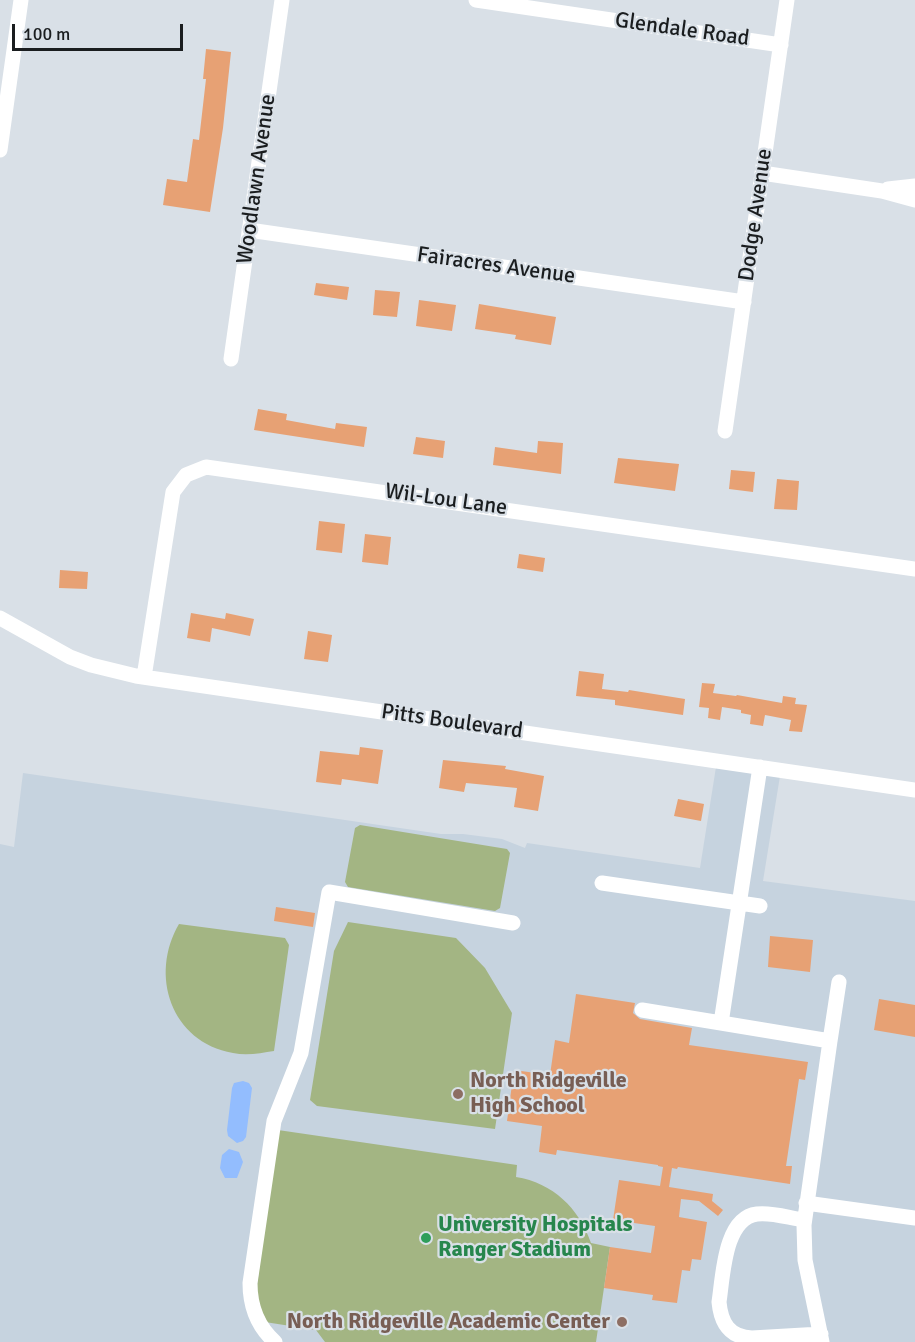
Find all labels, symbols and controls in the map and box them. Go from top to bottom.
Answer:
street label: Glendale Road [613,8,751,52]
scale bar [15,12,186,50]
text: 100 m [23,23,70,45]
street label: Woodlawn Avenue [232,92,282,266]
street label: Dodge Avenue [734,147,778,283]
street label: Fairacres Avenue [415,242,577,290]
street label: Wil-Lou Lane [383,478,509,522]
street label: Pitts Boulevard [380,699,524,745]
place label: North Ridgeville High School [470,1068,627,1120]
marker: North Ridgeville High School [451,1087,465,1101]
place label: University Hospitals Ranger Stadium [438,1212,633,1264]
marker: University Hospitals Ranger Stadium [419,1231,433,1245]
place label: North Ridgeville Academic Center [287,1309,610,1335]
marker: North Ridgeville Academic Center [615,1315,629,1329]

